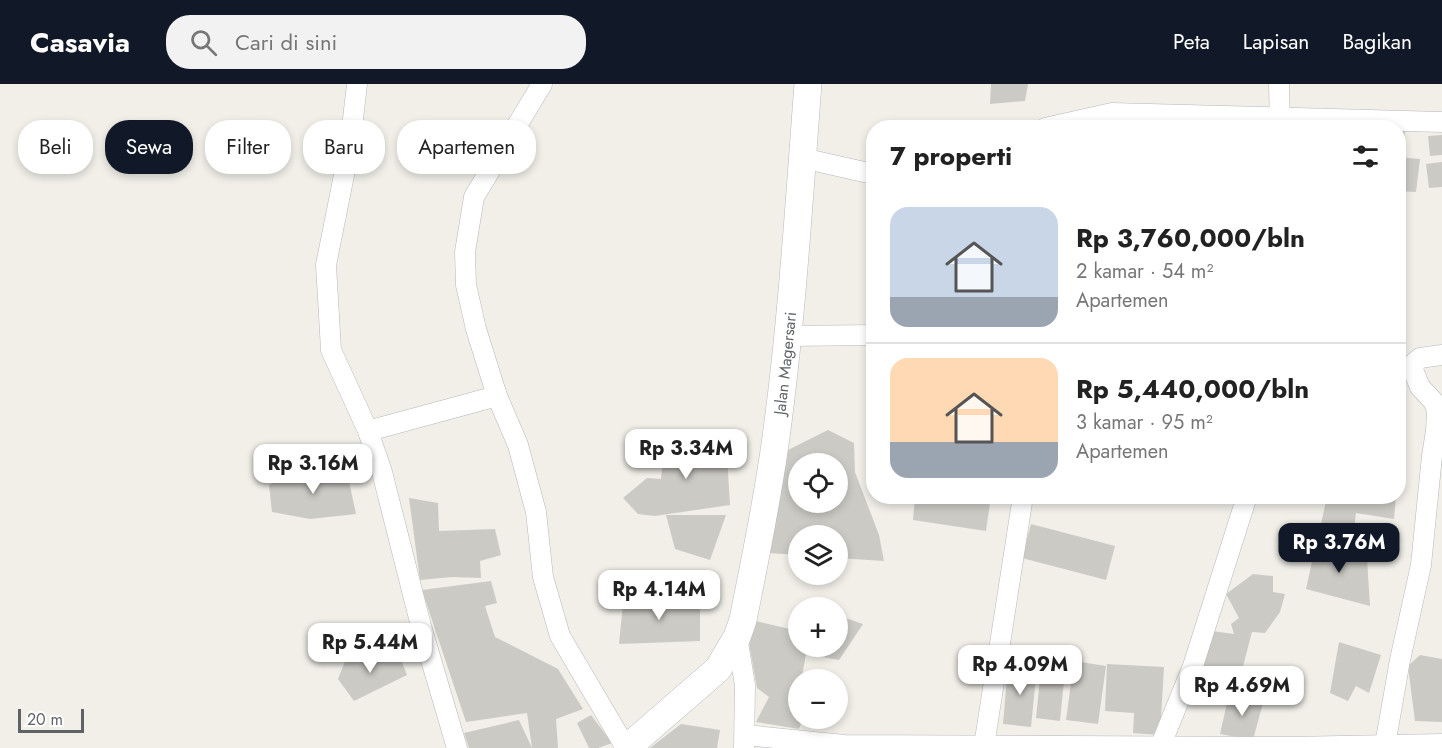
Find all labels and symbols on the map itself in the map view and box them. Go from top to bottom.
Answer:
street label: Jalan Magersari [768,311,802,418]
pin: Rp 3.34M [624,429,748,480]
pin: Rp 3.16M [251,444,375,495]
pin: Rp 3.76M [1277,523,1401,574]
pin: Rp 4.14M [597,570,721,621]
pin: Rp 5.44M [308,623,432,674]
pin: Rp 4.09M [958,645,1082,696]
pin: Rp 4.69M [1180,666,1304,717]
scale bar [18,706,84,734]

